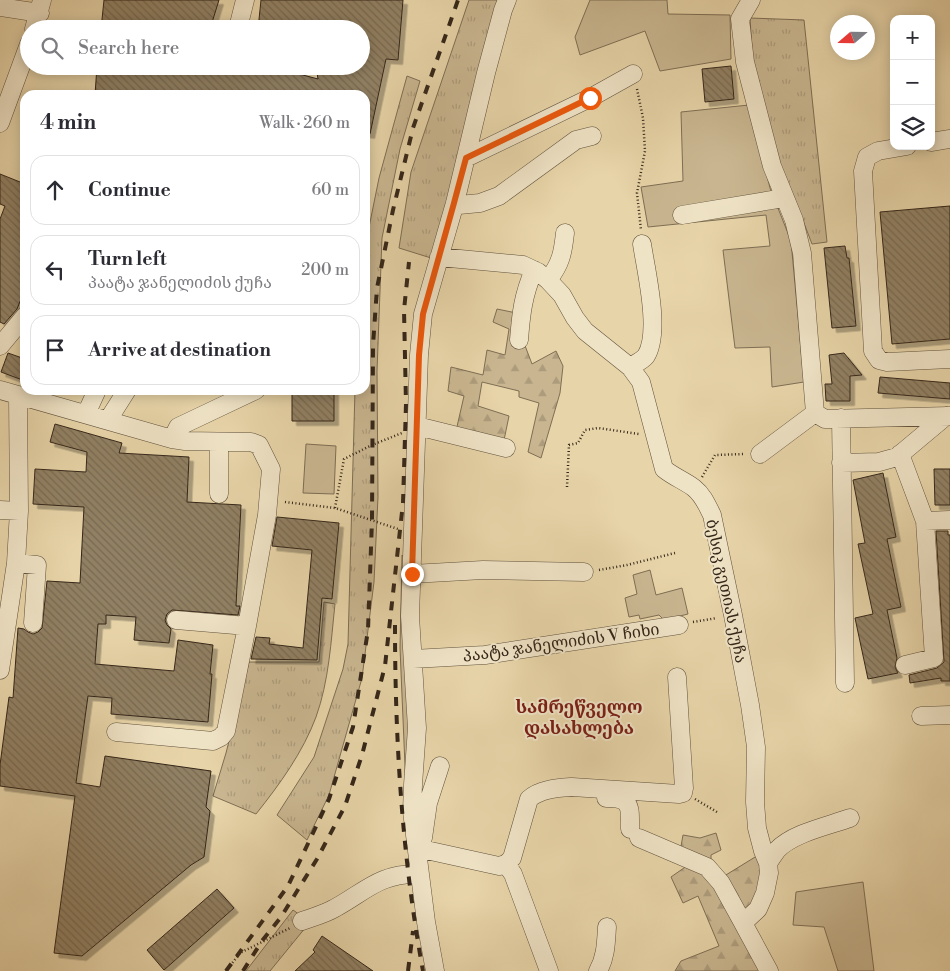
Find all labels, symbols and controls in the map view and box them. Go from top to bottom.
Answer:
north arrow [830,15,875,60]
map controls [890,15,935,150]
button: + [890,15,935,60]
search box [20,20,370,75]
icon: search [38,34,66,62]
text: Search here [78,36,179,60]
button: − [890,60,935,105]
route start [579,87,602,110]
button: layers [890,105,935,150]
text: 4 min [40,110,96,136]
text: Walk · 260 m [259,113,350,133]
icon: ahead [41,176,69,204]
text: Continue [88,178,171,202]
text: 60 m [311,180,349,200]
text: Turn left [88,247,167,271]
icon: left [41,256,69,284]
text: 200 m [301,260,349,280]
text: პაატა ჯანელიძის ქუჩა [88,273,272,293]
icon: arrive [41,336,69,364]
text: Arrive at destination [88,338,271,362]
street label: ბესიკ გეთიას ქუჩა [701,517,751,665]
route end [401,563,424,586]
street label: პაატა ჯანელიძის V ჩიხი [461,619,661,667]
district label: სამრეწველო დასახლება [515,696,643,740]

